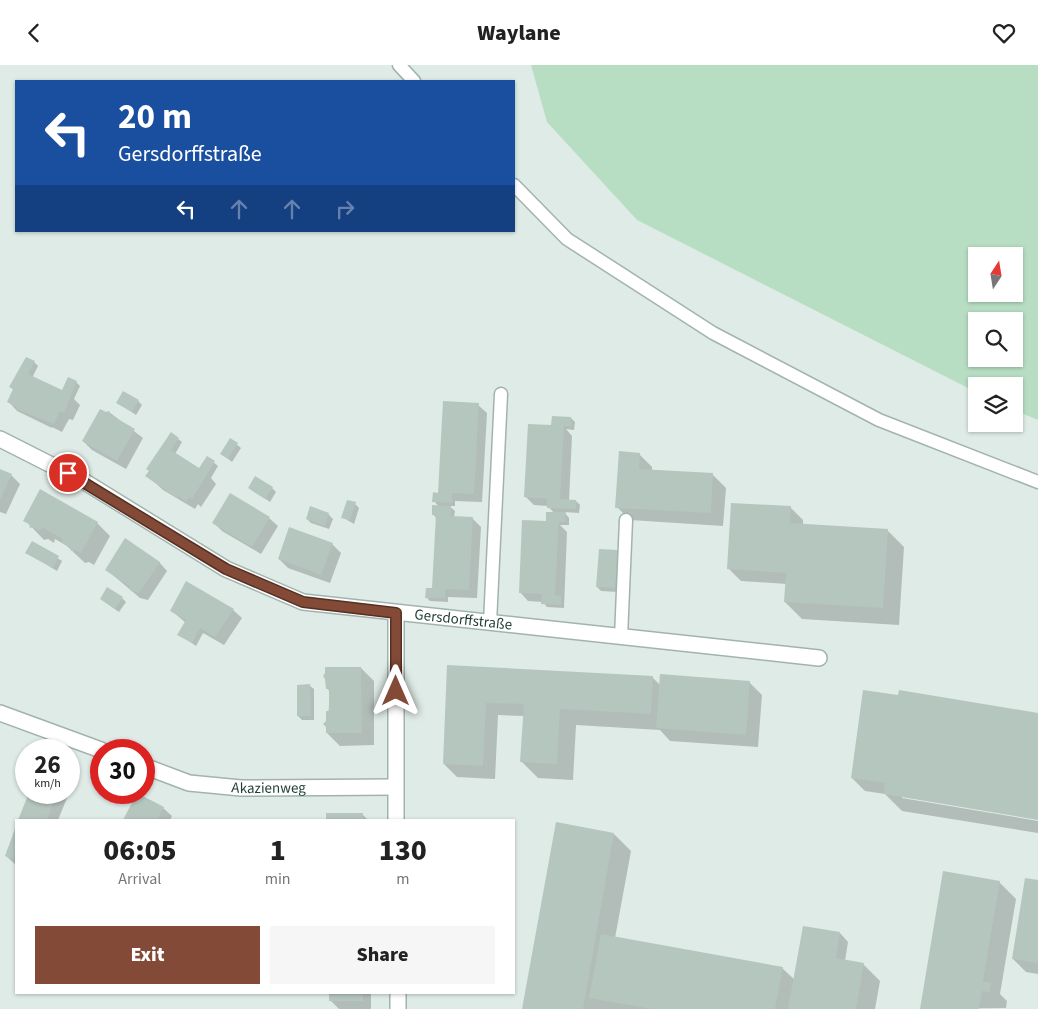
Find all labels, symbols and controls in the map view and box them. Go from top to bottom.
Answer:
text: Waylane [477,17,561,49]
icon: back [20,19,48,47]
icon: heart [990,19,1018,47]
text: 20 m [118,92,192,142]
icon: left [35,100,100,165]
text: Gersdorffstraße [118,138,262,170]
icon: left [172,195,200,223]
icon: ahead [225,195,253,223]
icon: ahead [278,195,306,223]
icon: right [331,195,359,223]
north arrow [968,247,1022,303]
map controls [968,247,1023,432]
button: search [968,312,1023,367]
button: layers [968,377,1023,432]
pin [47,452,89,494]
icon: arrive [54,459,82,487]
street label: Gersdorffstraße [413,604,513,636]
position arrow [369,664,421,716]
speed limit sign: 30 [90,739,155,804]
text: 26 [34,747,61,783]
text: km/h [34,775,61,792]
street label: Akazienweg [230,777,306,799]
text: 06:05 [103,829,177,872]
text: 1 [270,829,286,872]
text: 130 [379,829,427,872]
text: Arrival [118,868,161,890]
text: min [265,868,291,890]
text: m [396,868,409,890]
button: Exit [35,926,260,984]
button: Share [270,926,495,984]

